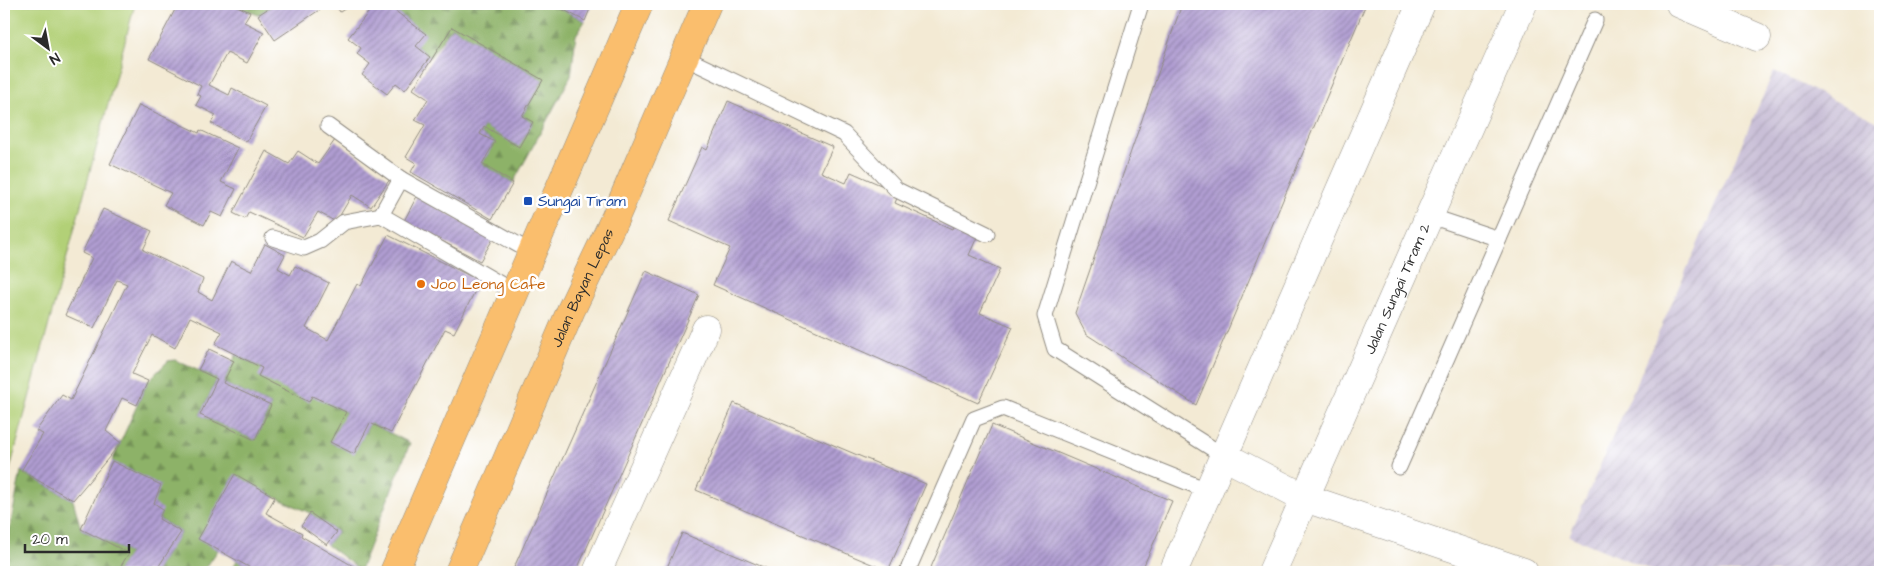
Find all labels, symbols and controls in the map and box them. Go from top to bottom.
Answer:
north arrow [22,22,72,72]
text: N [45,47,63,69]
place label: Sungai Tiram [538,191,626,213]
marker: Sungai Tiram [522,195,534,207]
street label: Jalan Sungai Tiram 2 [1360,219,1436,358]
street label: Jalan Bayan Lepas [546,225,620,351]
place label: Joo Leong Cafe [431,274,545,296]
marker: Joo Leong Cafe [415,278,427,290]
scale bar [25,521,129,553]
text: 20 m [32,529,68,550]

